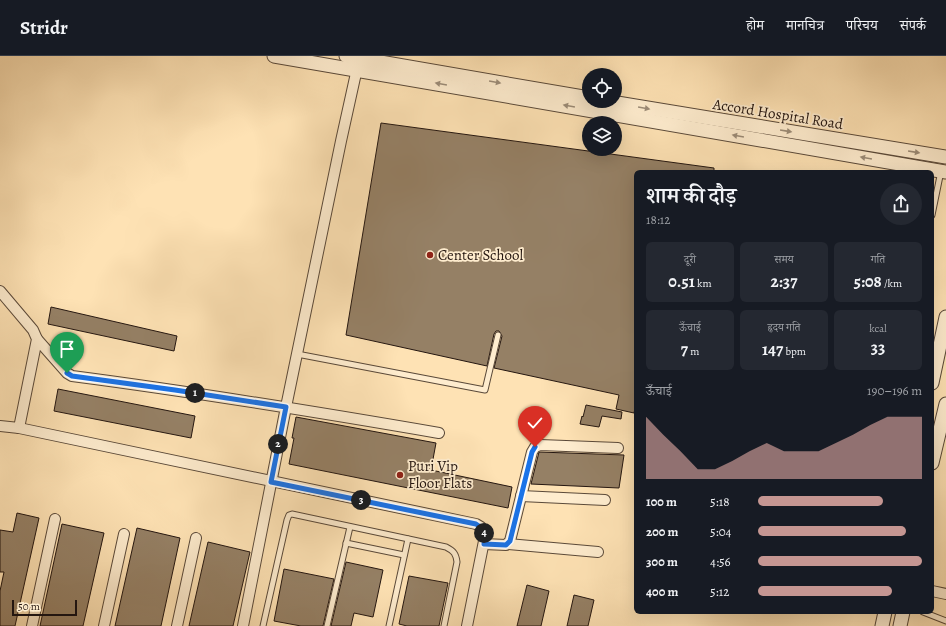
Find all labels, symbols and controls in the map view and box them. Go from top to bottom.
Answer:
text: Stridr [20,15,68,41]
text: होम [746,16,764,35]
text: मानचित्र [786,16,824,35]
text: परिचय [846,16,878,35]
text: संपर्क [900,16,926,35]
map controls [582,68,622,156]
button: locate [582,68,622,108]
one-way arrow [489,79,501,85]
one-way arrow [434,81,447,87]
street label: Accord Hospital Road [711,94,845,134]
one-way arrow [563,103,575,109]
one-way arrow [638,105,650,111]
button: layers [582,116,622,156]
one-way arrow [780,128,792,134]
one-way arrow [732,132,744,138]
one-way arrow [908,149,920,155]
one-way arrow [860,155,872,161]
text: शाम की दौड़ [646,181,737,211]
button: share [880,183,922,225]
text: 18:12 [646,211,670,228]
place label: Center School [438,245,523,265]
marker: Center School [425,250,435,260]
text: दूरी [684,252,696,267]
text: समय [774,252,794,267]
text: गति [871,252,885,267]
text: 0.51 [668,270,695,293]
text: 2:37 [771,270,797,293]
text: 5:08 [854,270,882,293]
text: km [695,276,712,291]
text: /km [882,276,902,291]
text: ऊँचाई [679,320,701,335]
text: हृदय गति [768,320,801,335]
text: kcal [869,321,887,336]
pin [50,332,84,373]
text: 33 [871,336,885,359]
icon: arrive [56,338,78,360]
text: 7 [681,338,688,361]
text: 147 [762,338,783,361]
text: m [688,344,699,359]
text: bpm [783,344,806,359]
text: ऊँचाई [646,382,672,399]
text: 190–196 m [867,382,922,399]
pin: 1 [185,383,205,403]
text: 1 [193,385,197,400]
pin [518,406,552,447]
icon: check [524,412,546,434]
pin: 2 [268,434,288,454]
text: 2 [275,436,281,451]
place label: Puri Vip Floor Flats [408,456,472,493]
marker: Puri Vip Floor Flats [395,470,405,480]
pin: 3 [351,490,371,510]
text: 3 [359,492,363,507]
text: 100 m [646,493,677,510]
text: 5:18 [710,493,729,510]
pin: 4 [474,523,494,543]
text: 200 m [646,523,679,540]
text: 5:04 [710,523,732,540]
text: 4 [481,525,487,540]
text: 300 m [646,553,678,570]
text: 4:56 [710,553,731,570]
text: 400 m [646,583,678,600]
text: 5:12 [710,583,729,600]
scale bar [12,598,77,617]
text: 50 m [18,599,40,614]

